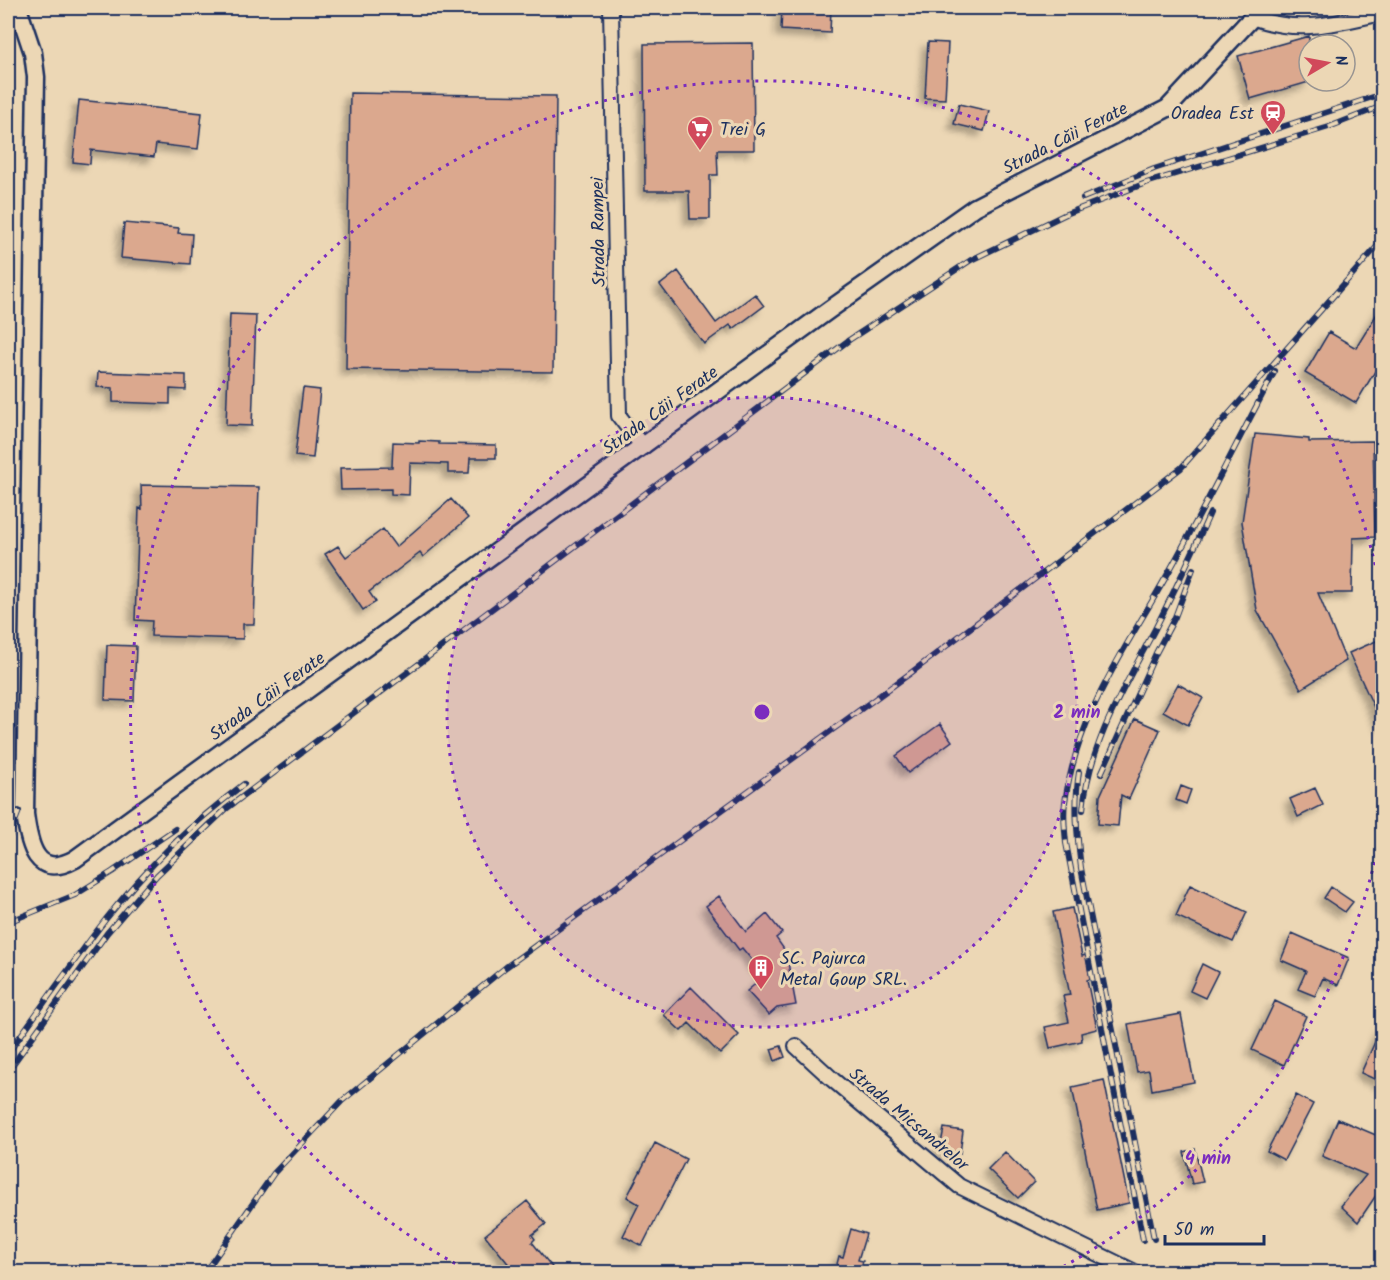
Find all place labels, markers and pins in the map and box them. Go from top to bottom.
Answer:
station icon: Oradea Est [1258,98,1288,136]
place label: Oradea Est [1171,100,1255,129]
supermarket icon: Trei G [685,114,715,152]
place label: Trei G [720,116,766,145]
centre of rings [752,702,772,722]
place label: SC. Pajurca Metal Goup SRL. [780,945,907,995]
building icon: SC. Pajurca Metal Goup SRL. [746,953,776,991]

